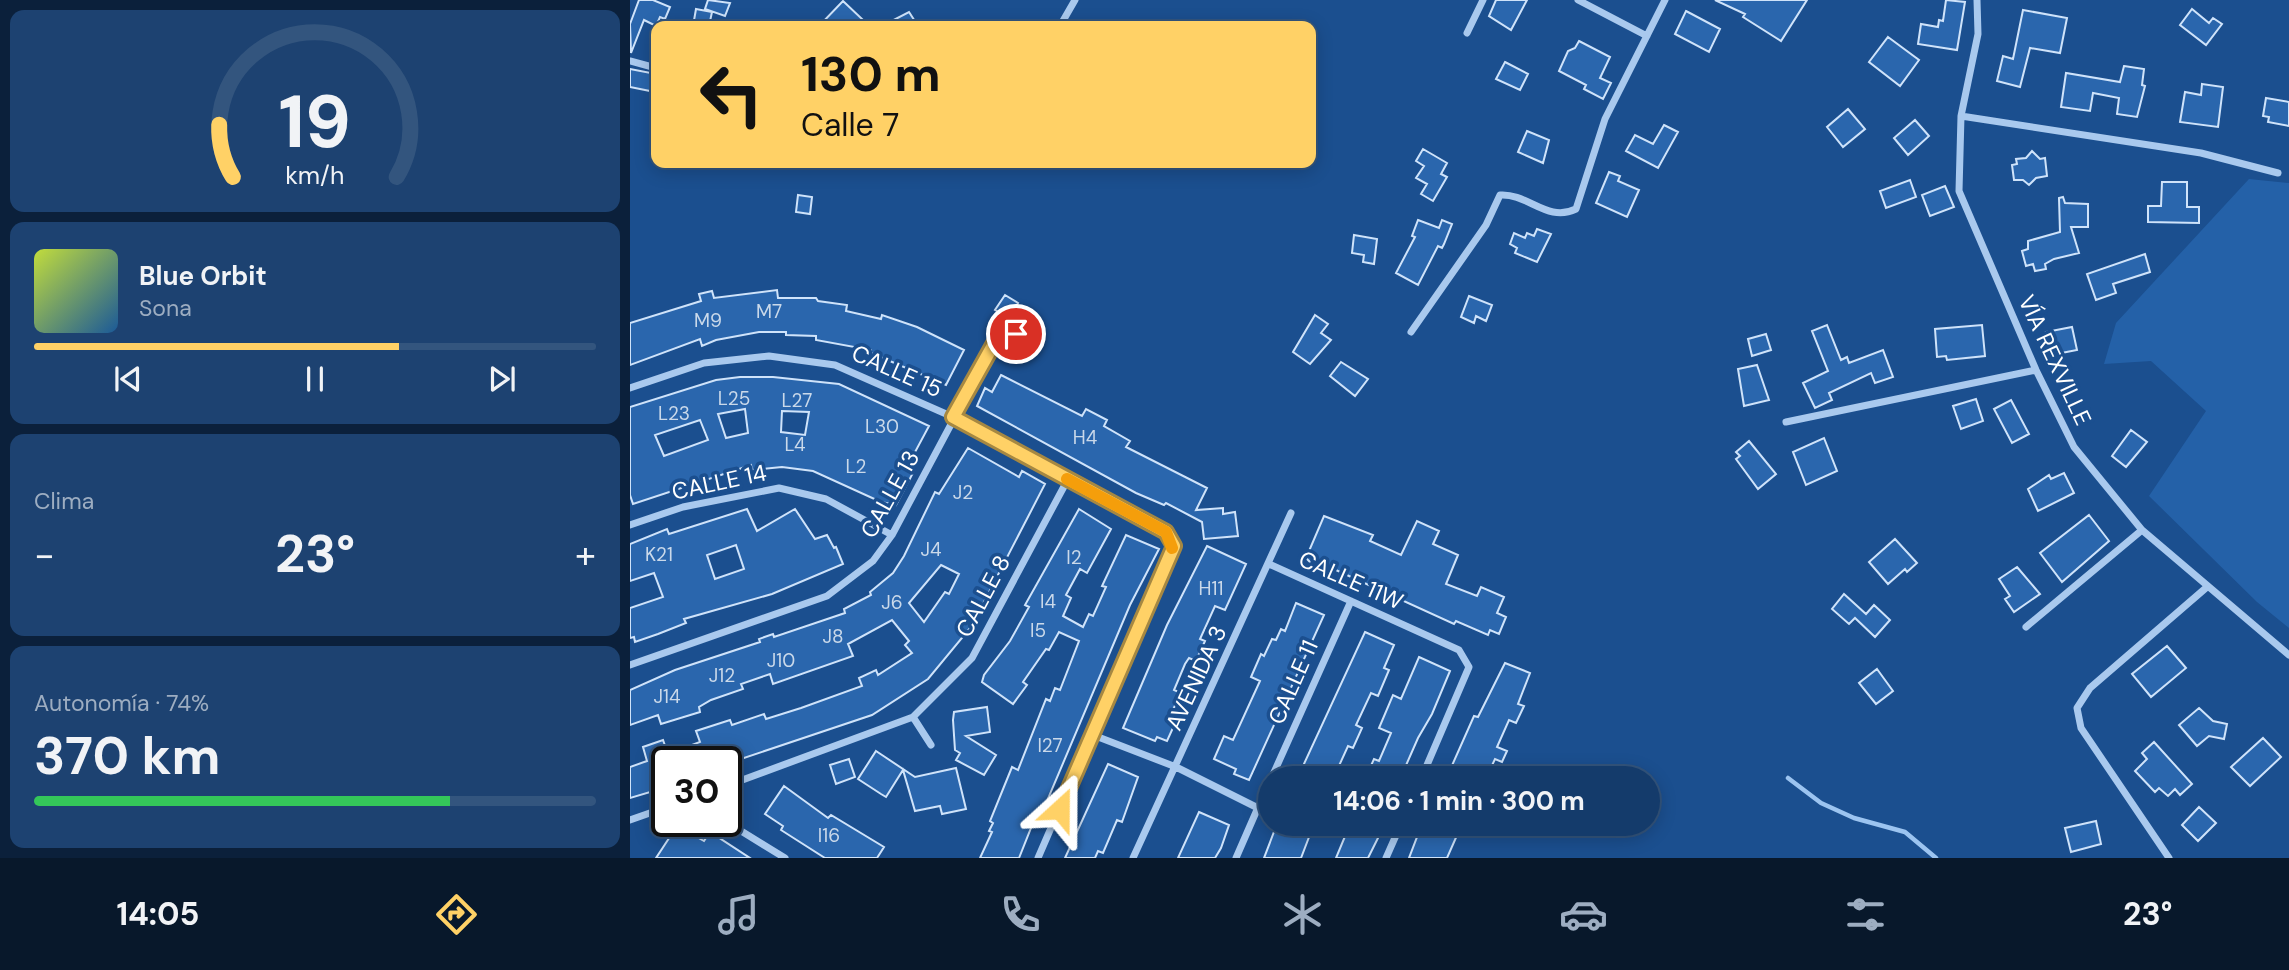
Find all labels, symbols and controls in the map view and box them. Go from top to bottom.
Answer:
text: 130 m [801,42,941,106]
icon: left [686,49,777,140]
text: 19 [279,75,351,170]
text: Calle 7 [801,104,899,146]
text: km/h [285,159,345,192]
text: Blue Orbit [139,259,267,293]
street label: VÍA REXVILLE [2012,290,2098,430]
text: Sona [139,293,192,323]
house number: M7 [756,299,782,324]
pin [986,304,1046,364]
house number: M9 [694,308,722,333]
icon: arrive [997,315,1035,353]
street label: CALLE 15 [847,338,947,404]
icon: previous [109,360,147,398]
icon: pause [296,360,334,398]
icon: next [483,360,521,398]
house number: L25 [718,386,750,411]
house number: L27 [782,388,812,413]
house number: L23 [658,401,690,426]
house number: L30 [865,414,899,439]
house number: H4 [1073,425,1097,450]
house number: L4 [785,432,805,457]
street label: CALLE 13 [854,445,926,543]
house number: L2 [846,454,867,479]
street label: CALLE 14 [669,457,769,507]
house number: J2 [953,480,973,505]
text: Clima [34,486,94,516]
text: 23° [275,520,355,588]
text: − [34,530,55,580]
text: + [575,530,596,580]
house number: J4 [920,537,942,562]
house number: K21 [645,542,673,567]
street label: CALLE 11W [1294,544,1408,616]
house number: I2 [1066,545,1082,570]
street label: CALLE 8 [949,550,1017,642]
house number: H11 [1199,576,1223,601]
house number: I4 [1040,589,1056,614]
house number: J6 [881,590,903,615]
house number: I5 [1030,618,1046,643]
street label: AVENIDA 3 [1159,621,1233,735]
house number: J8 [822,624,844,649]
street label: CALLE 11 [1261,635,1325,729]
house number: J10 [767,648,795,673]
house number: J12 [709,663,735,688]
house number: J14 [654,684,680,709]
text: Autonomía · 74% [34,688,209,718]
text: 370 km [34,722,220,790]
house number: I27 [1037,733,1063,758]
speed limit sign: 30 [651,746,742,837]
position arrow [1023,772,1097,846]
text: 14:06 · 1 min · 300 m [1333,784,1585,818]
house number: I16 [818,823,840,848]
icon: directions [432,890,481,939]
icon: music [714,890,763,939]
icon: phone [996,890,1045,939]
icon: climate [1278,890,1327,939]
icon: car [1559,890,1608,939]
icon: filters [1841,890,1890,939]
text: 14:05 [116,893,199,935]
text: 23° [2123,893,2173,935]

